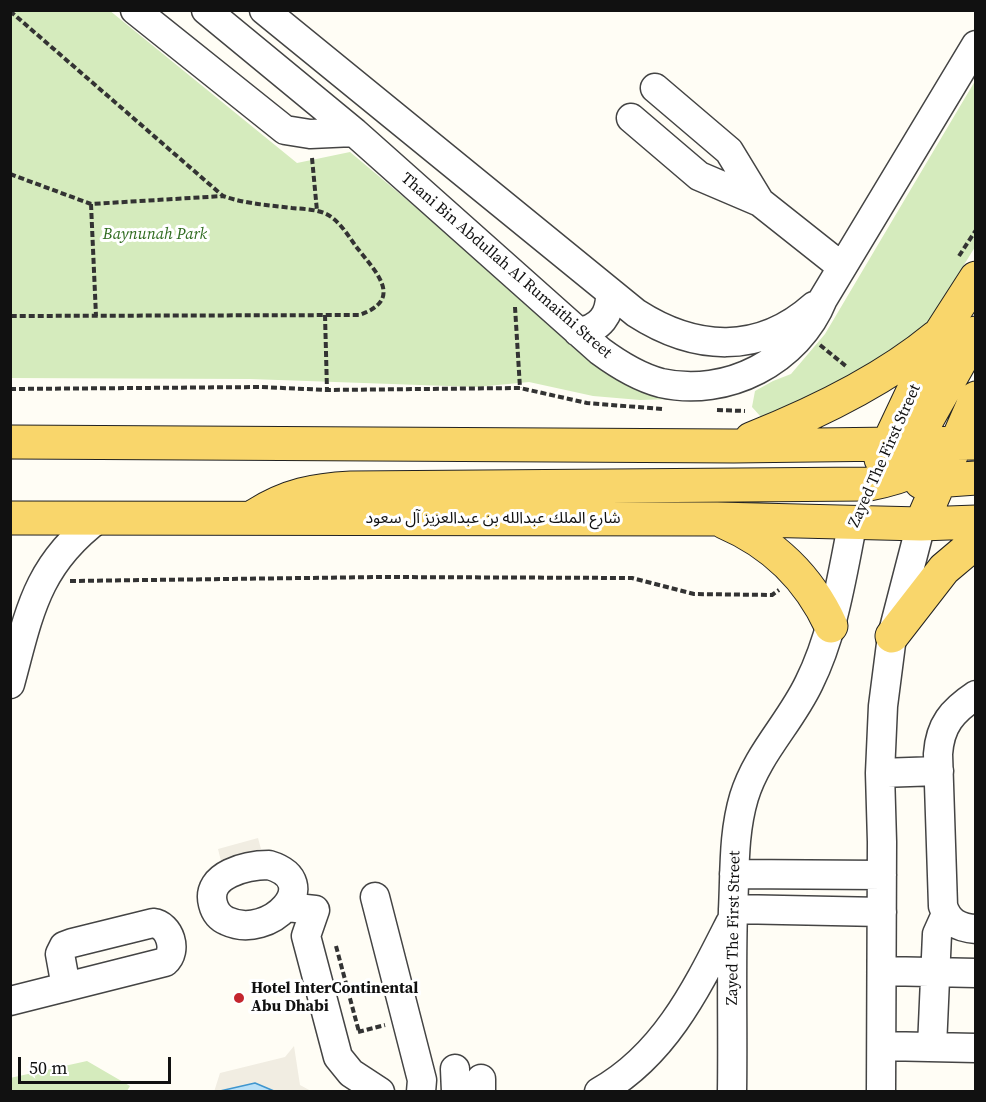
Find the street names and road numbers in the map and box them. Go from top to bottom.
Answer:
street label: Thani Bin Abdullah Al Rumaithi Street [397,169,615,363]
street label: Zayed The First Street [845,382,925,530]
street label: شارع الملك عبدالله بن عبدالعزيز آل سعود [365,509,621,529]
street label: Zayed The First Street [723,851,745,1005]

